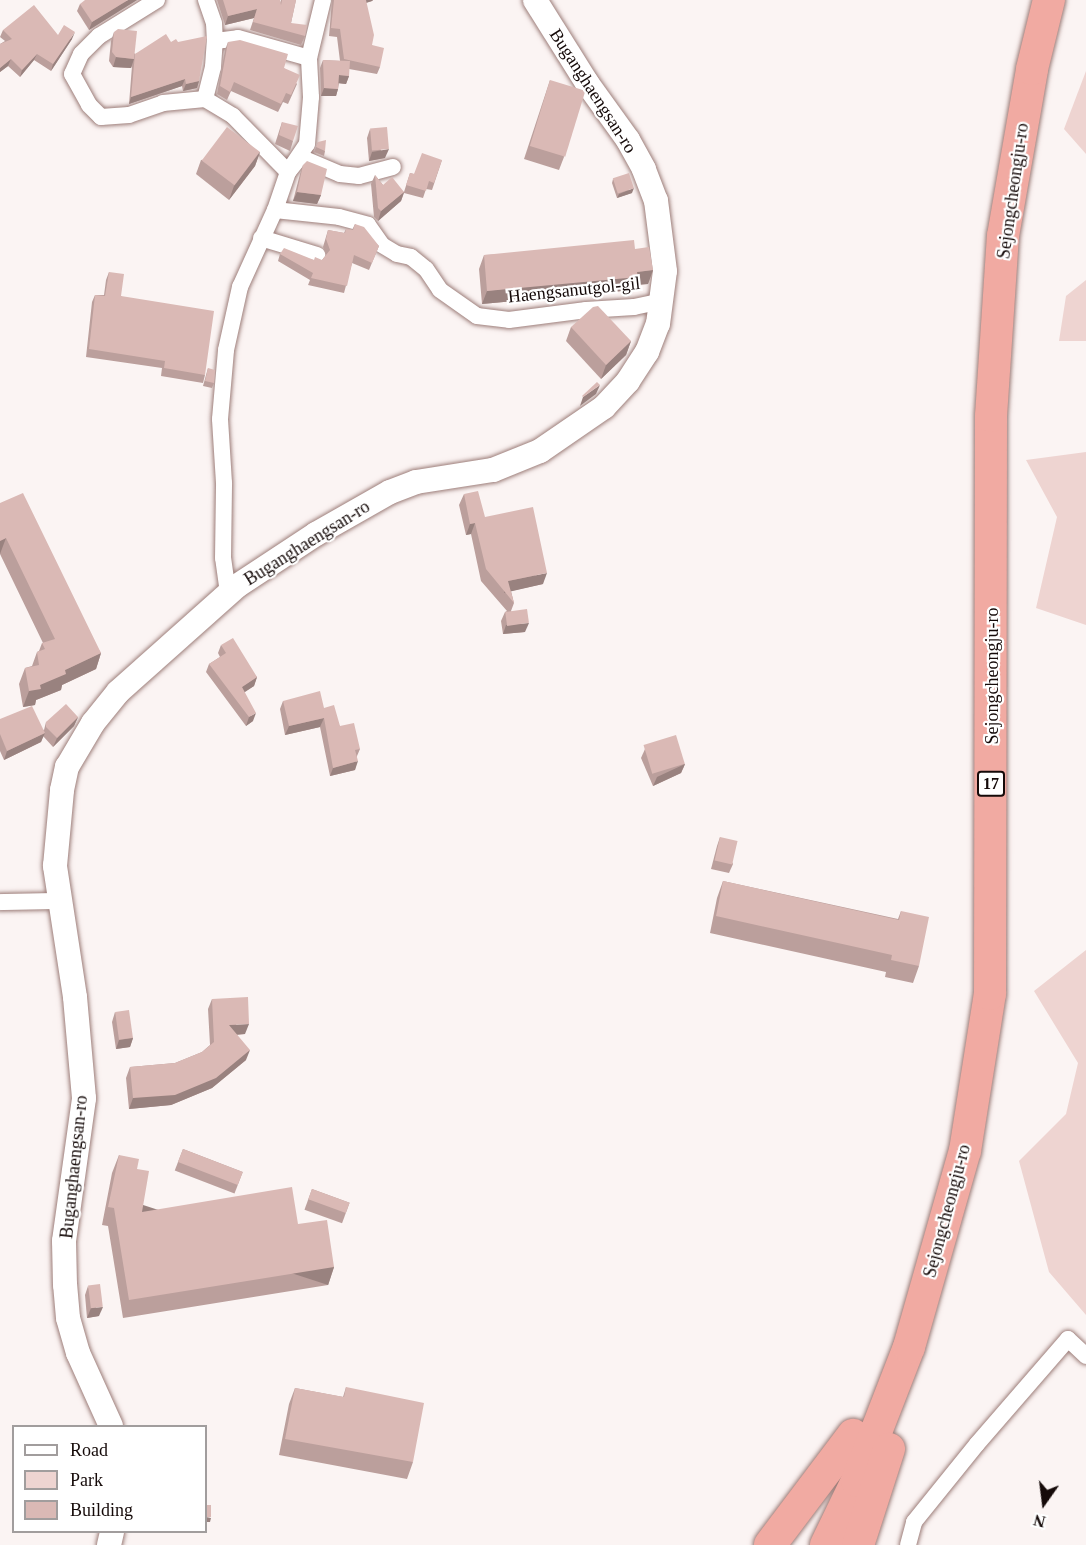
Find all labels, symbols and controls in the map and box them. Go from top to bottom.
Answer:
street label: Buganghaengsan-ro [538,14,648,168]
street label: Sejongcheongju-ro [991,110,1035,272]
street label: Haengsanutgol-gil [496,271,652,309]
street label: Buganghaengsan-ro [229,489,385,597]
street label: Sejongcheongju-ro [981,596,1003,756]
road number: 17 [974,771,1008,797]
street label: Buganghaengsan-ro [54,1082,94,1252]
street label: Sejongcheongju-ro [916,1131,978,1291]
legend [12,1425,207,1533]
text: Road [70,1440,108,1460]
text: Park [70,1470,103,1490]
north arrow [1014,1473,1074,1533]
text: Building [70,1500,133,1520]
text: N [1032,1511,1047,1531]

